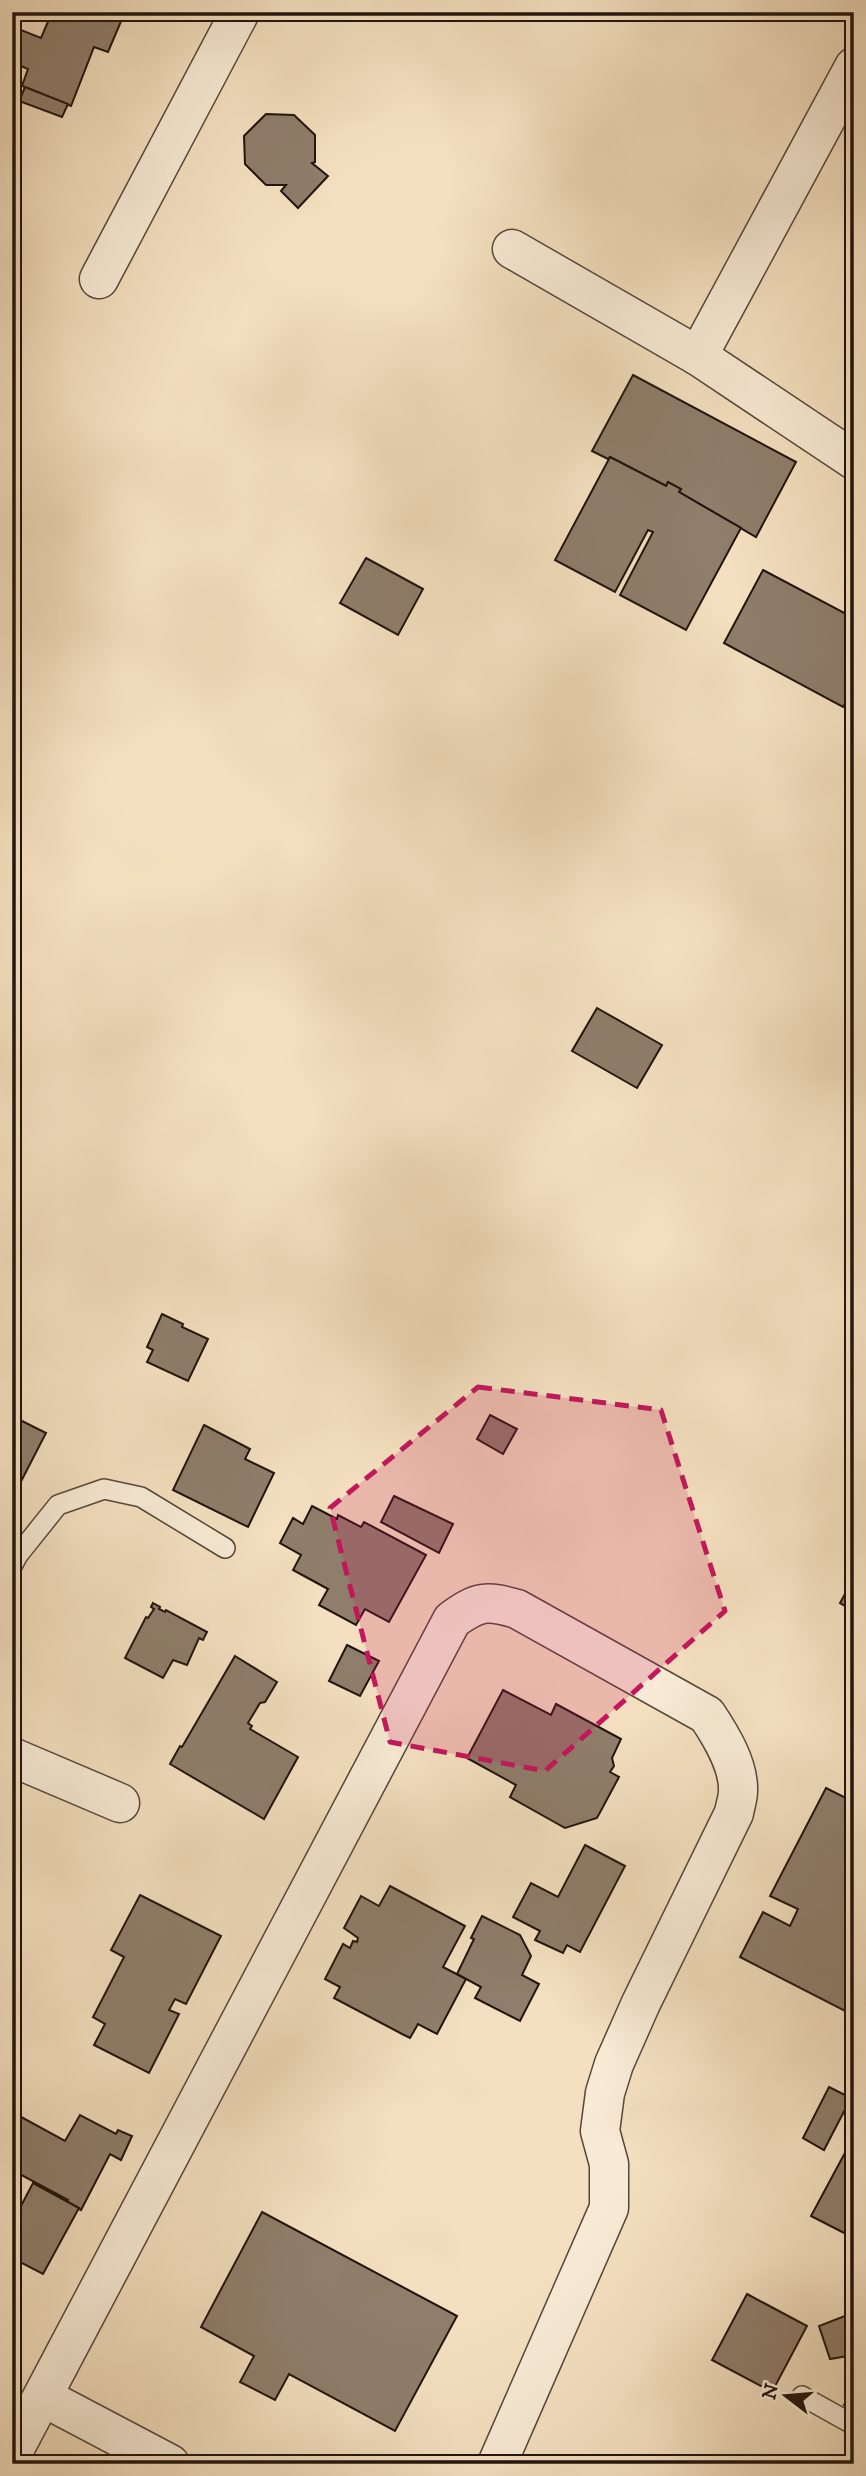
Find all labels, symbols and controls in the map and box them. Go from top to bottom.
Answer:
north arrow [750,2360,820,2430]
text: N [758,2381,784,2402]

